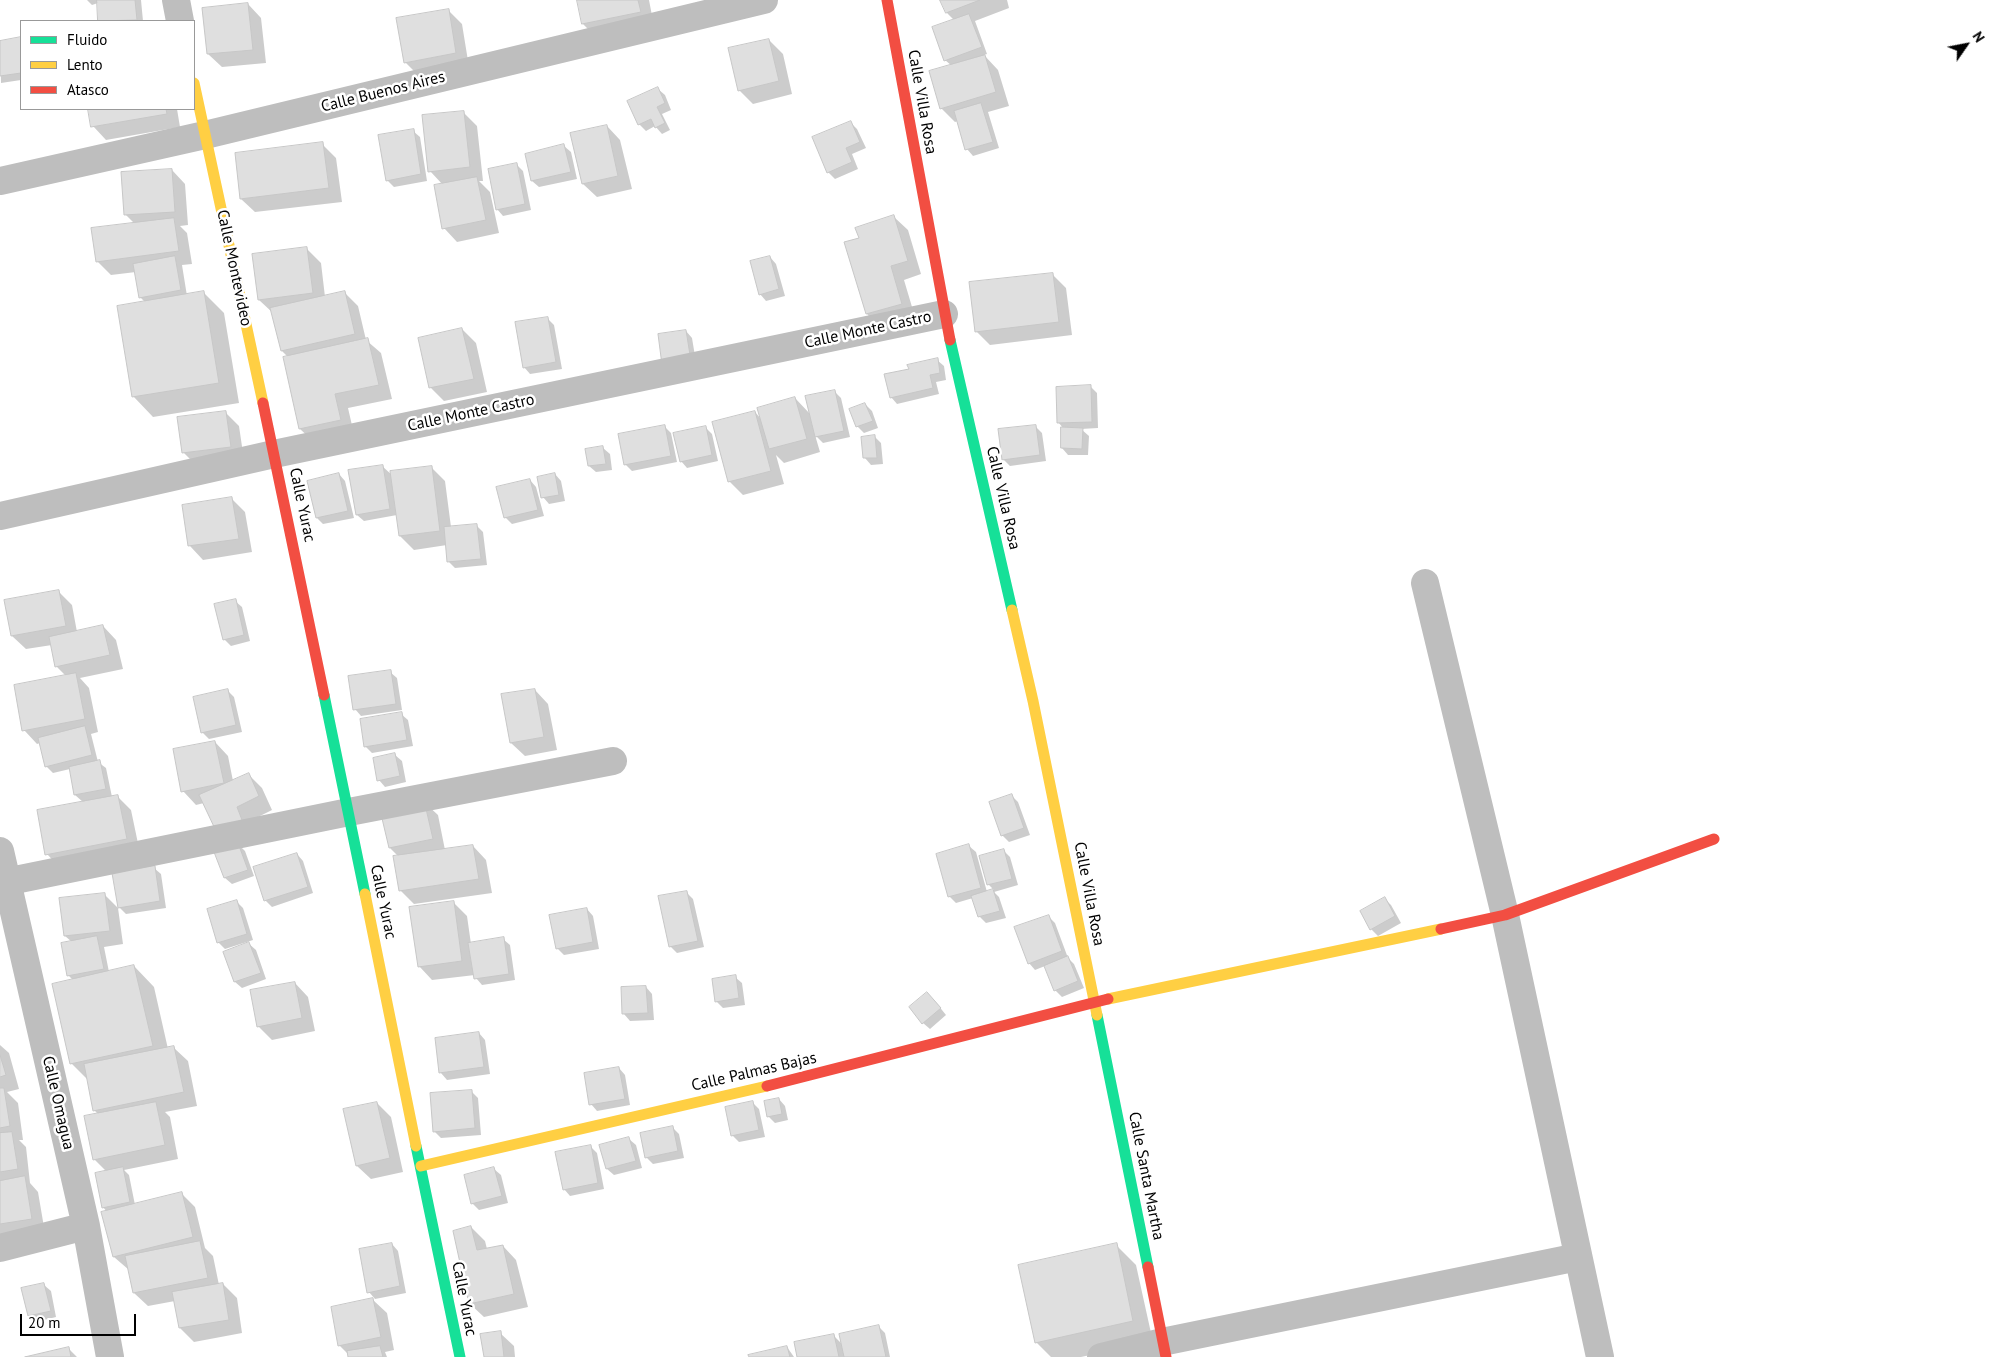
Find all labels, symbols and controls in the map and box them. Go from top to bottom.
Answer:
legend [20,20,195,110]
north arrow [1941,20,1991,70]
text: N [1969,28,1989,46]
text: Fluido [67,30,107,49]
street label: Calle Villa Rosa [903,48,941,156]
text: Lento [67,55,103,74]
street label: Calle Buenos Aires [319,67,447,117]
text: Atasco [67,80,109,99]
street label: Calle Montevideo [212,208,256,328]
street label: Calle Monte Castro [803,307,933,353]
street label: Calle Monte Castro [406,390,536,436]
street label: Calle Villa Rosa [982,444,1024,552]
street label: Calle Yurac [285,466,319,544]
street label: Calle Villa Rosa [1070,840,1108,948]
street label: Calle Yurac [366,863,400,941]
street label: Calle Palmas Bajas [690,1048,818,1096]
street label: Calle Omagua [38,1054,78,1152]
street label: Calle Santa Martha [1124,1110,1168,1242]
street label: Calle Yurac [447,1260,481,1338]
scale bar [22,1304,139,1336]
text: 20 m [28,1313,61,1332]

